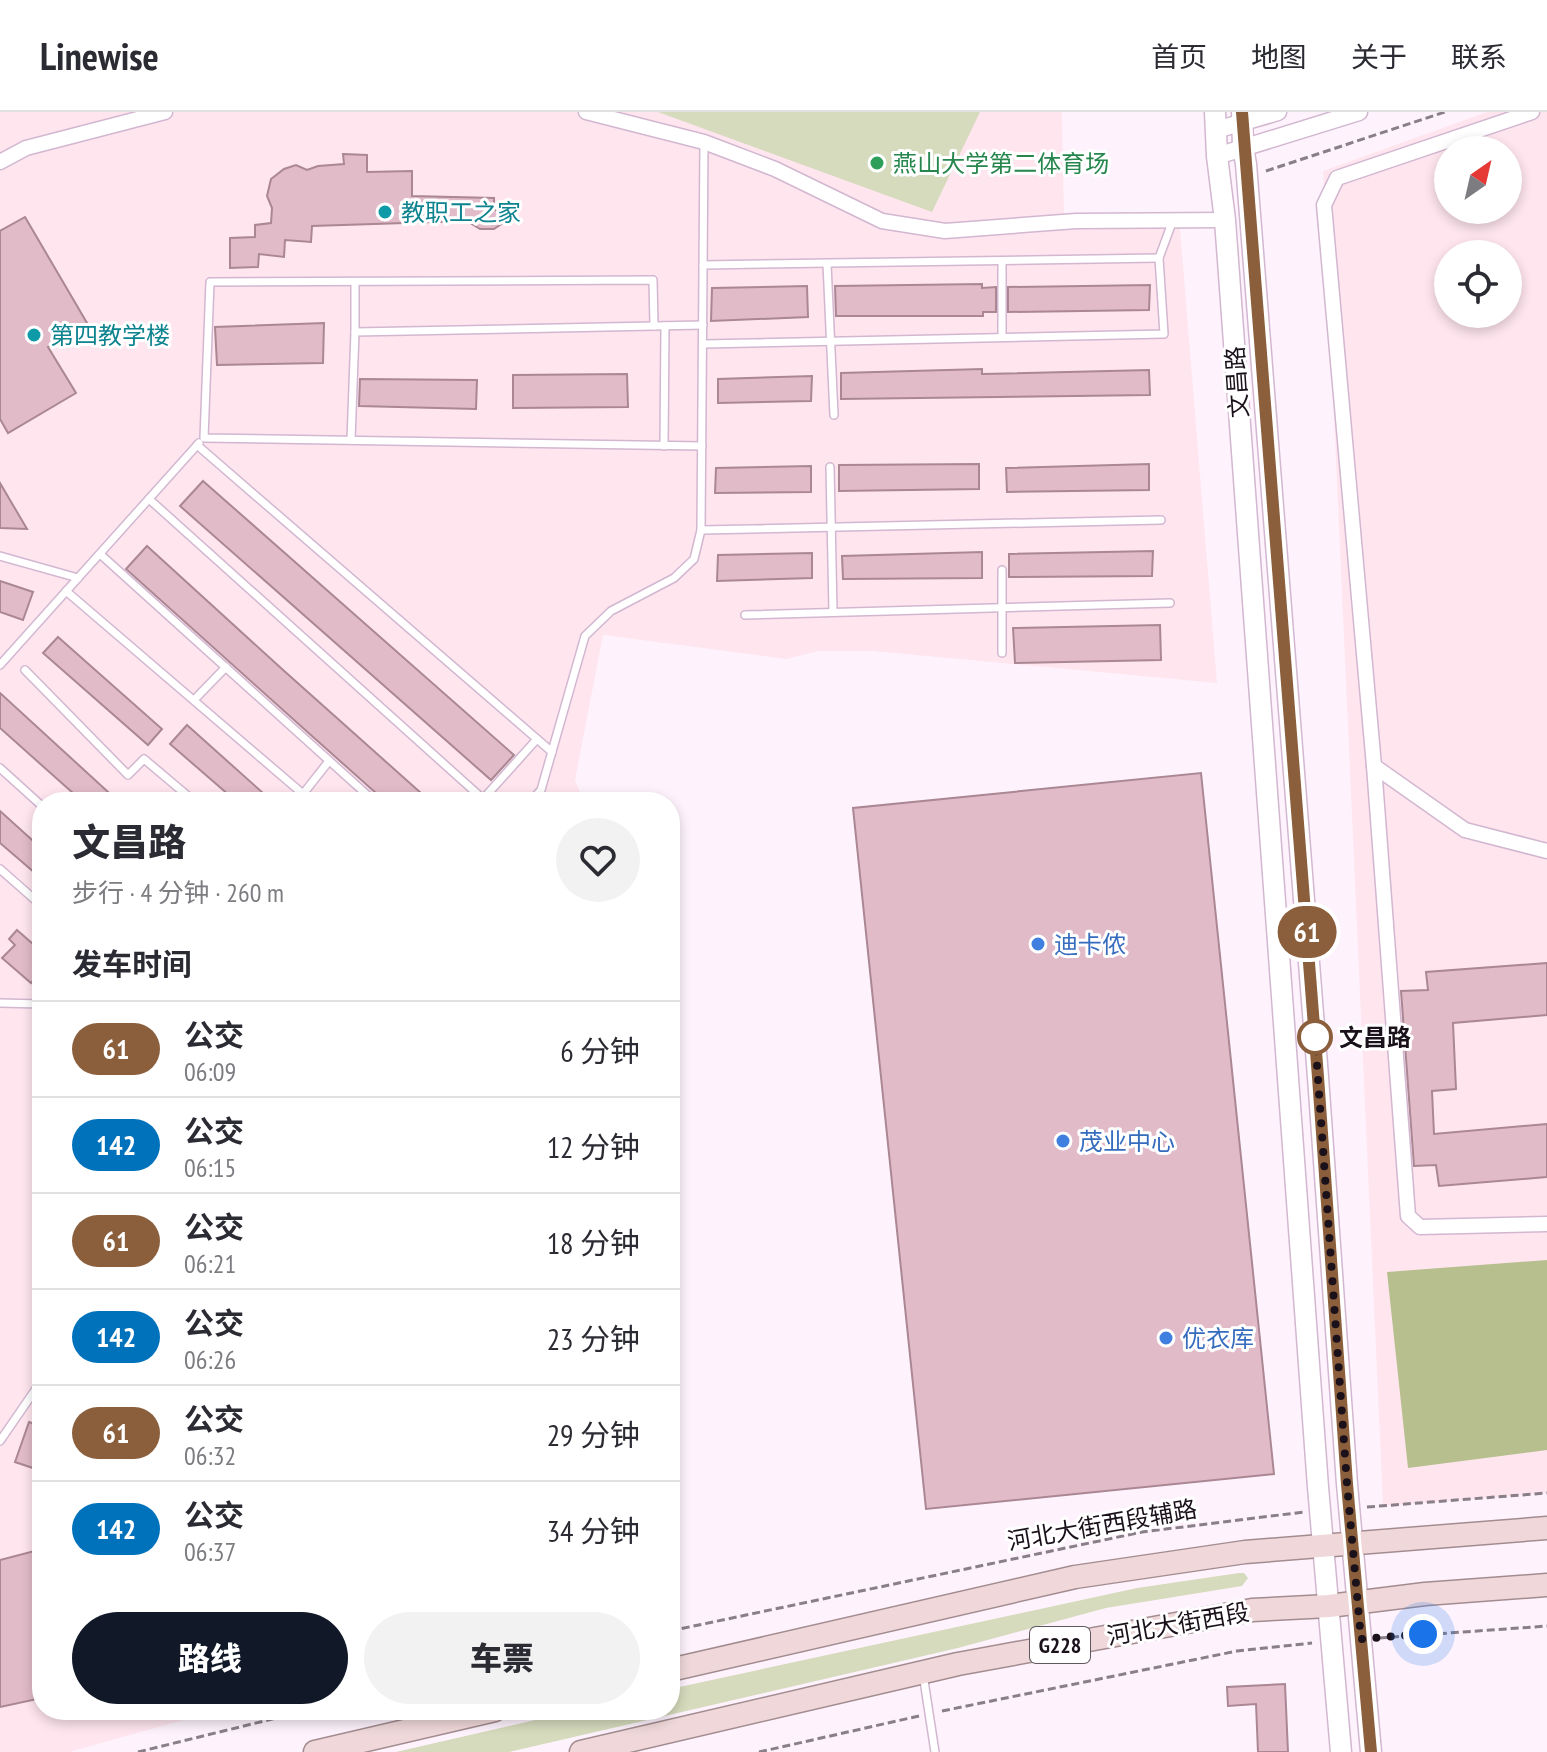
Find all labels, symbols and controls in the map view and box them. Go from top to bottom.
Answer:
text: Linewise [40,31,159,80]
text: 首页 [1151,38,1207,75]
text: 地图 [1251,38,1307,75]
text: 关于 [1351,38,1407,75]
text: 联系 [1451,38,1507,75]
north arrow [1434,136,1522,224]
map controls [1434,136,1522,328]
place label: 燕山大学第二体育场 [893,148,1109,179]
marker: 燕山大学第二体育场 [868,154,886,172]
place label: 教职工之家 [401,197,521,228]
marker: 教职工之家 [376,203,394,221]
button: locate [1434,240,1522,328]
place label: 第四教学楼 [50,320,170,351]
marker: 第四教学楼 [25,326,43,344]
street label: 文昌路 [1219,345,1255,419]
text: 文昌路 [72,817,186,866]
button: heart [556,818,640,902]
text: 步行 · 4 分钟 · 260 m [72,876,284,909]
line badge: 61 [1271,906,1343,958]
text: 61 [1294,913,1320,950]
place label: 迪卡侬 [1054,929,1126,960]
marker: 迪卡侬 [1029,935,1047,953]
text: 发车时间 [72,944,192,983]
text: 公交 [184,1015,244,1054]
marker: 文昌路 [1298,1020,1332,1054]
place label: 文昌路 [1339,1022,1411,1053]
text: 61 [103,1030,129,1067]
text: 6 分钟 [560,1031,640,1070]
text: 06:09 [184,1055,236,1088]
text: 公交 [184,1111,244,1150]
text: 142 [96,1126,136,1163]
place label: 茂业中心 [1079,1126,1175,1157]
text: 12 分钟 [547,1127,640,1166]
marker: 茂业中心 [1054,1132,1072,1150]
text: 06:15 [184,1151,236,1184]
text: 公交 [184,1207,244,1246]
text: 61 [103,1222,129,1259]
text: 18 分钟 [547,1223,640,1262]
text: 06:21 [184,1247,236,1280]
text: 公交 [184,1303,244,1342]
text: 142 [96,1318,136,1355]
text: 23 分钟 [547,1319,640,1358]
place label: 优衣库 [1182,1323,1254,1354]
marker: 优衣库 [1157,1329,1175,1347]
text: 06:26 [184,1343,236,1376]
text: 公交 [184,1399,244,1438]
text: 61 [103,1414,129,1451]
text: 29 分钟 [547,1415,640,1454]
text: 06:32 [184,1439,236,1472]
street label: 河北大街西段辅路 [1005,1493,1199,1557]
text: 公交 [184,1495,244,1534]
text: 142 [96,1510,136,1547]
text: 34 分钟 [547,1511,640,1550]
text: 06:37 [184,1535,236,1568]
street label: 河北大街西段 [1104,1596,1252,1652]
button: 路线 [72,1612,348,1704]
button: 车票 [364,1612,640,1704]
your location [1403,1614,1443,1654]
road number: G228 [1030,1627,1090,1663]

